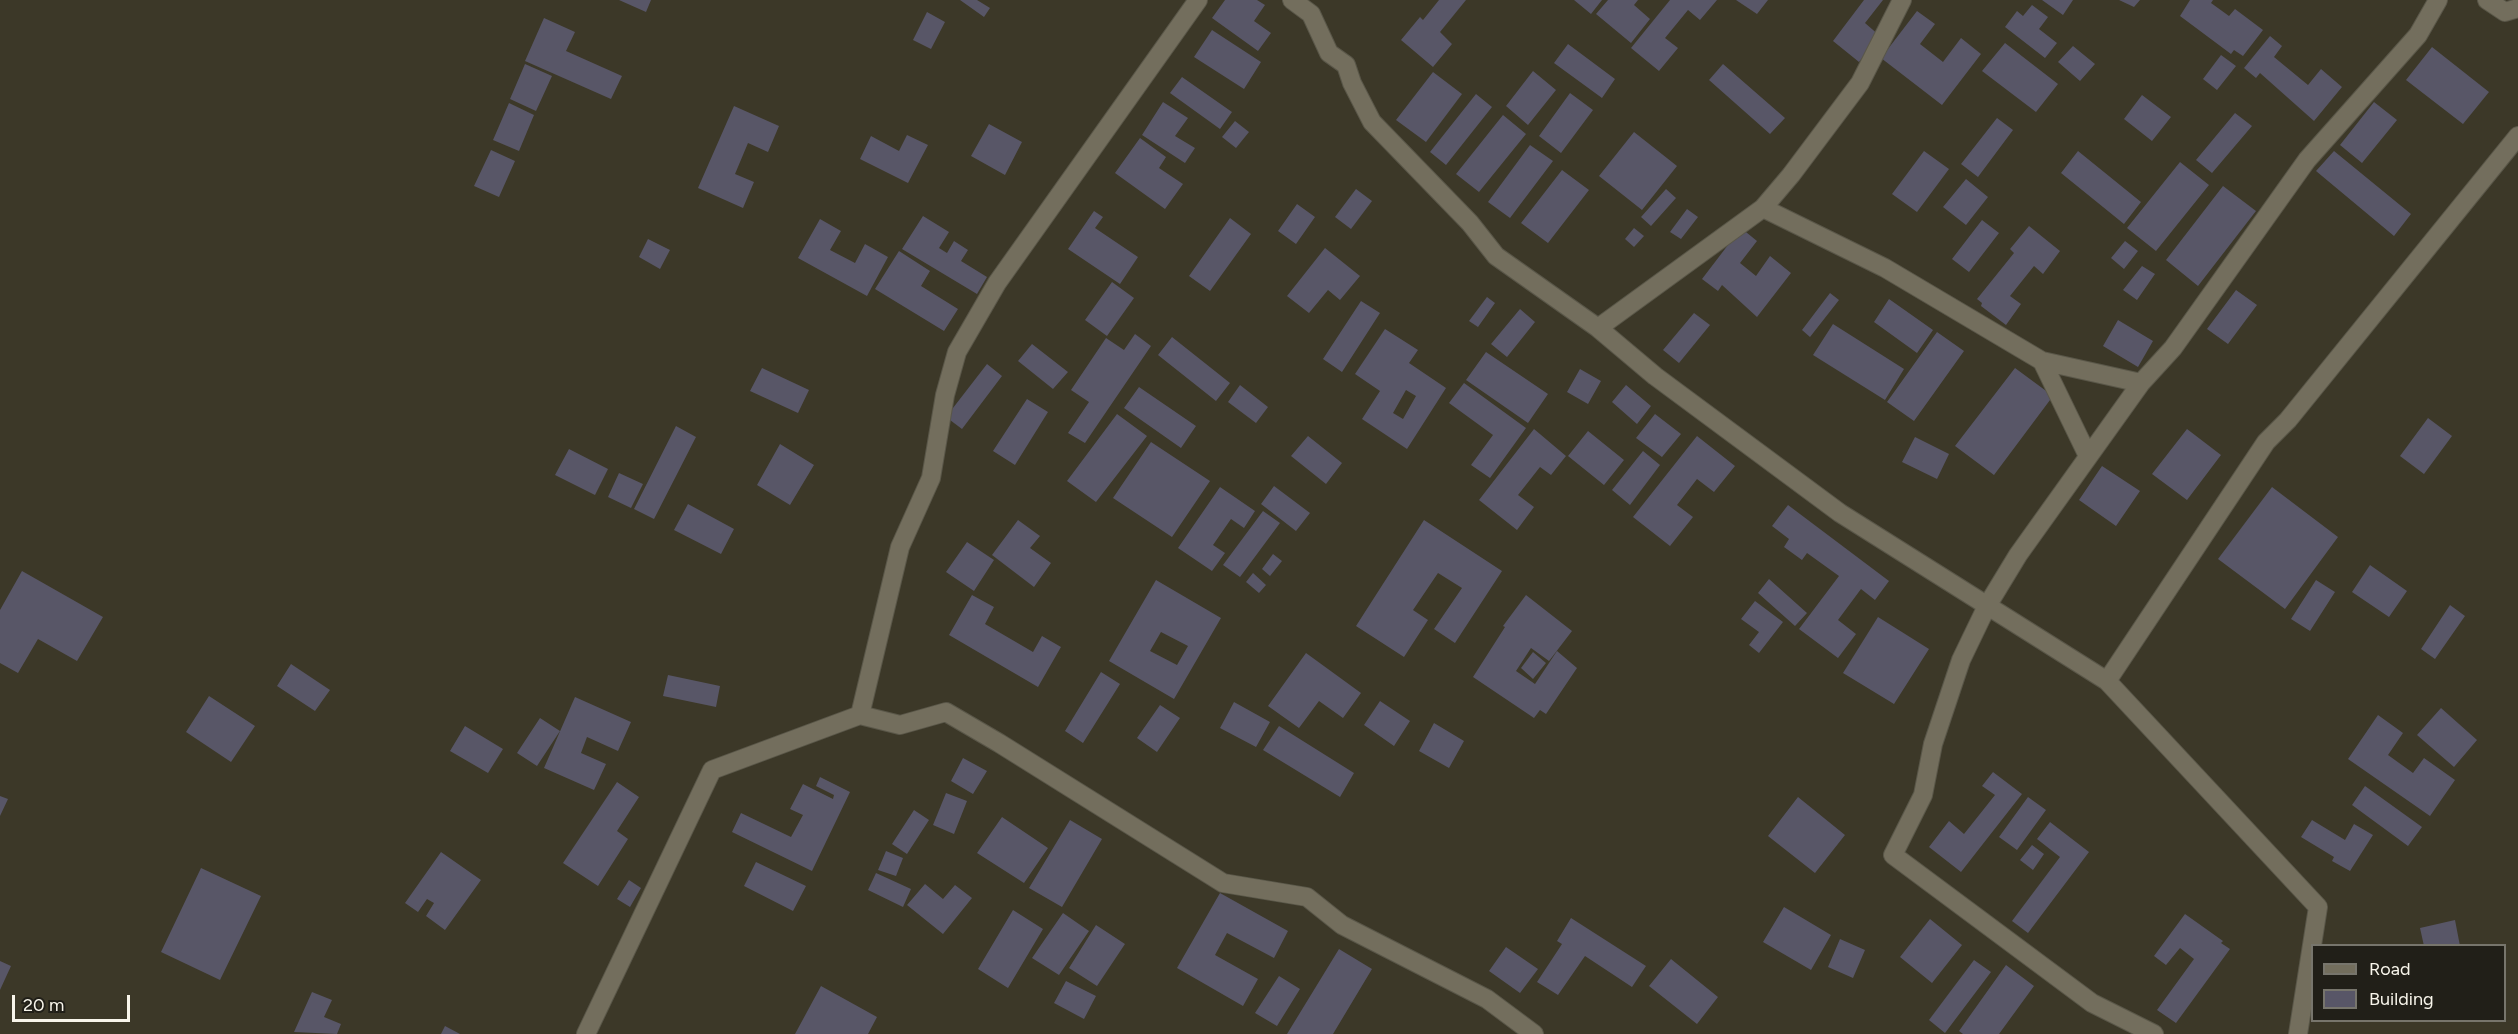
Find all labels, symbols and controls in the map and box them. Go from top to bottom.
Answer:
legend [2311,944,2506,1022]
text: Road [2369,958,2410,980]
scale bar [15,983,134,1021]
text: Building [2369,988,2434,1010]
text: 20 m [23,994,64,1016]

